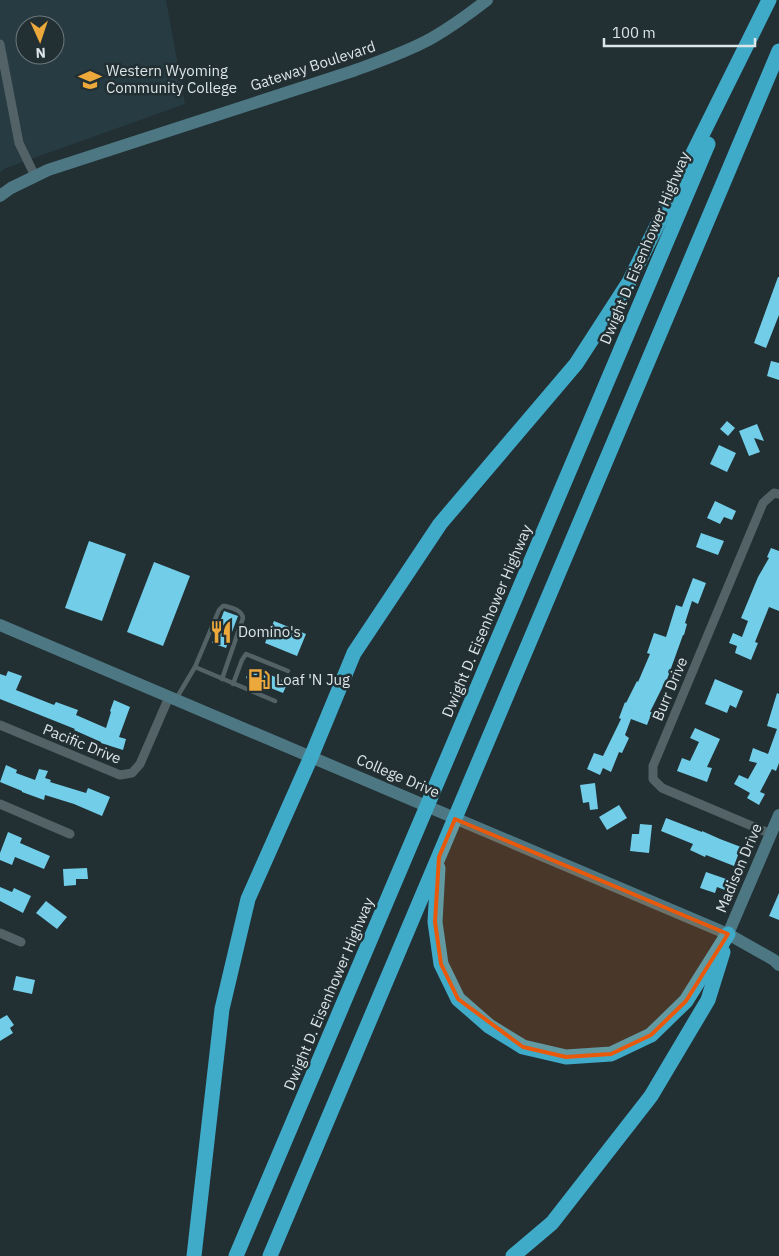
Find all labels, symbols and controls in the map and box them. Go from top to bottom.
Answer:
north arrow [15,15,65,65]
scale bar [604,15,755,47]
text: 100 m [612,23,656,42]
street label: Gateway Boulevard [248,36,378,95]
text: N [35,44,46,62]
place label: Western Wyoming Community College [106,61,237,97]
school or university icon: Western Wyoming Community College [77,67,103,93]
street label: Dwight D. Eisenhower Highway [595,148,694,347]
street label: Dwight D. Eisenhower Highway [437,521,536,720]
restaurant icon: Domino's [208,619,234,645]
place label: Domino's [238,622,301,641]
street label: Burr Drive [648,654,692,724]
fuel station icon: Loaf 'N Jug [246,667,272,693]
place label: Loaf 'N Jug [276,670,350,689]
street label: Pacific Drive [40,719,124,768]
street label: College Drive [354,750,443,802]
street label: Madison Drive [711,820,766,915]
street label: Dwight D. Eisenhower Highway [279,894,378,1093]

